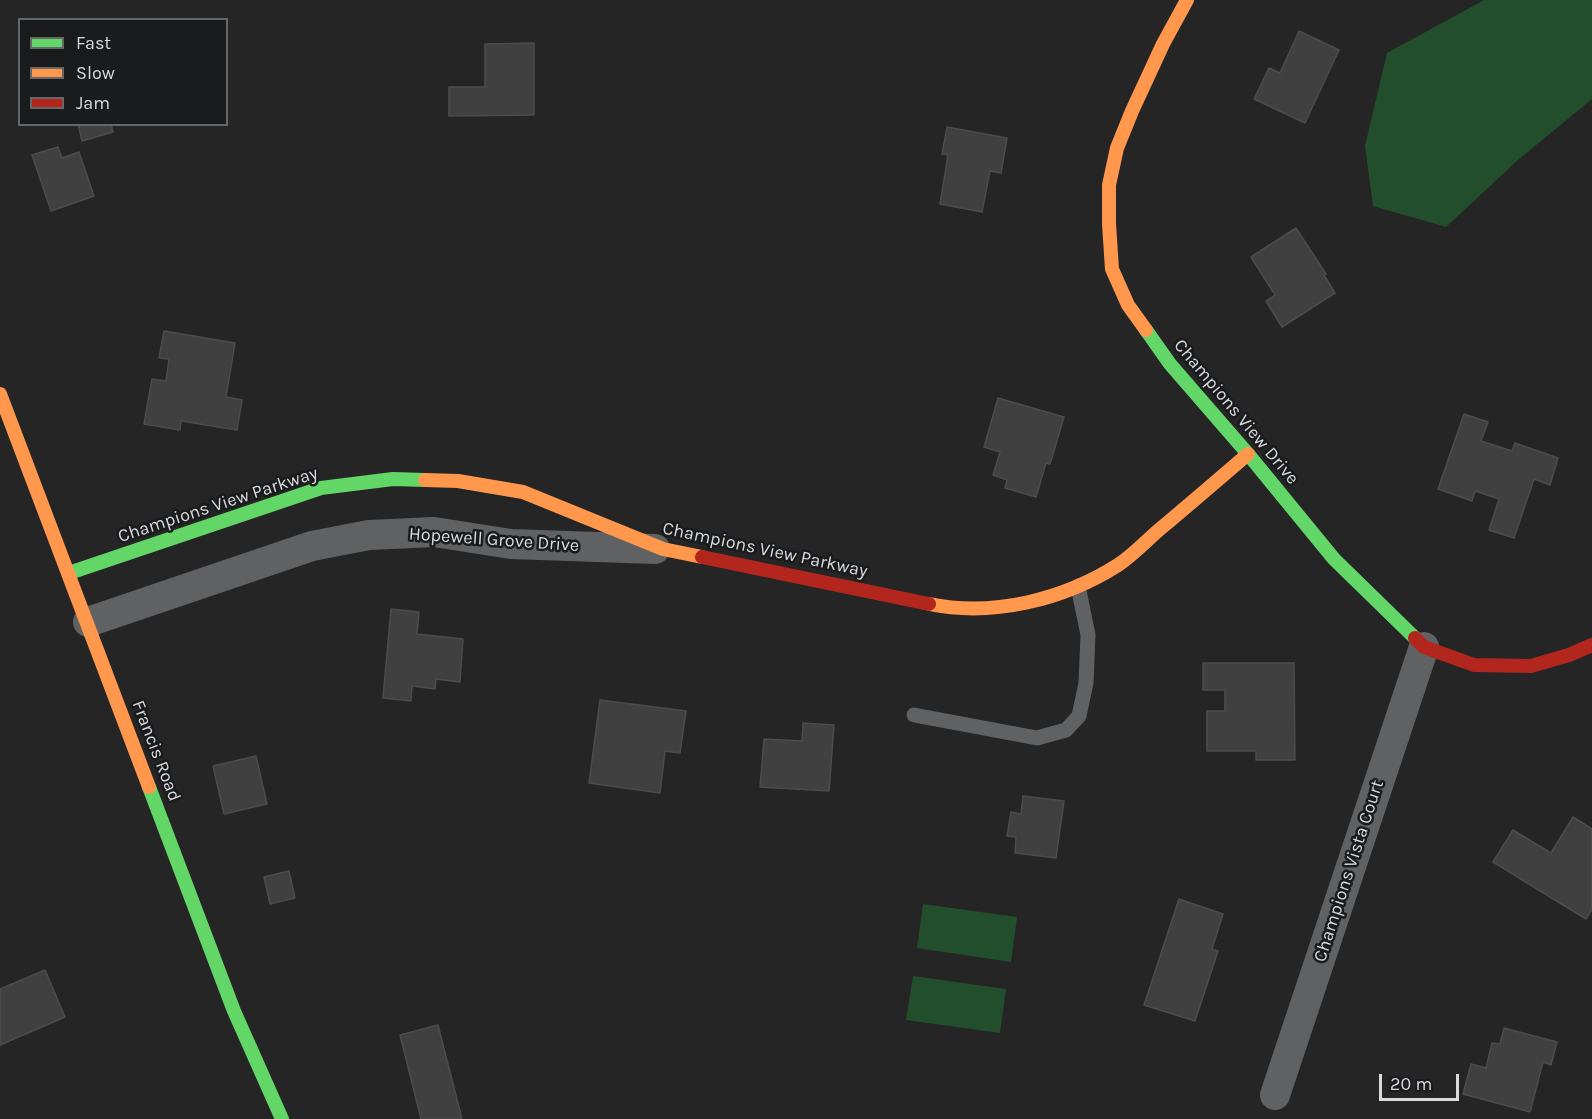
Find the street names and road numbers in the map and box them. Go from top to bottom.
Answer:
street label: Champions View Drive [1169,335,1303,489]
street label: Champions View Parkway [115,462,321,548]
street label: Champions View Parkway [661,518,869,582]
street label: Hopewell Grove Drive [408,523,580,557]
street label: Francis Road [127,697,185,805]
street label: Champions Vista Court [1309,777,1389,965]

